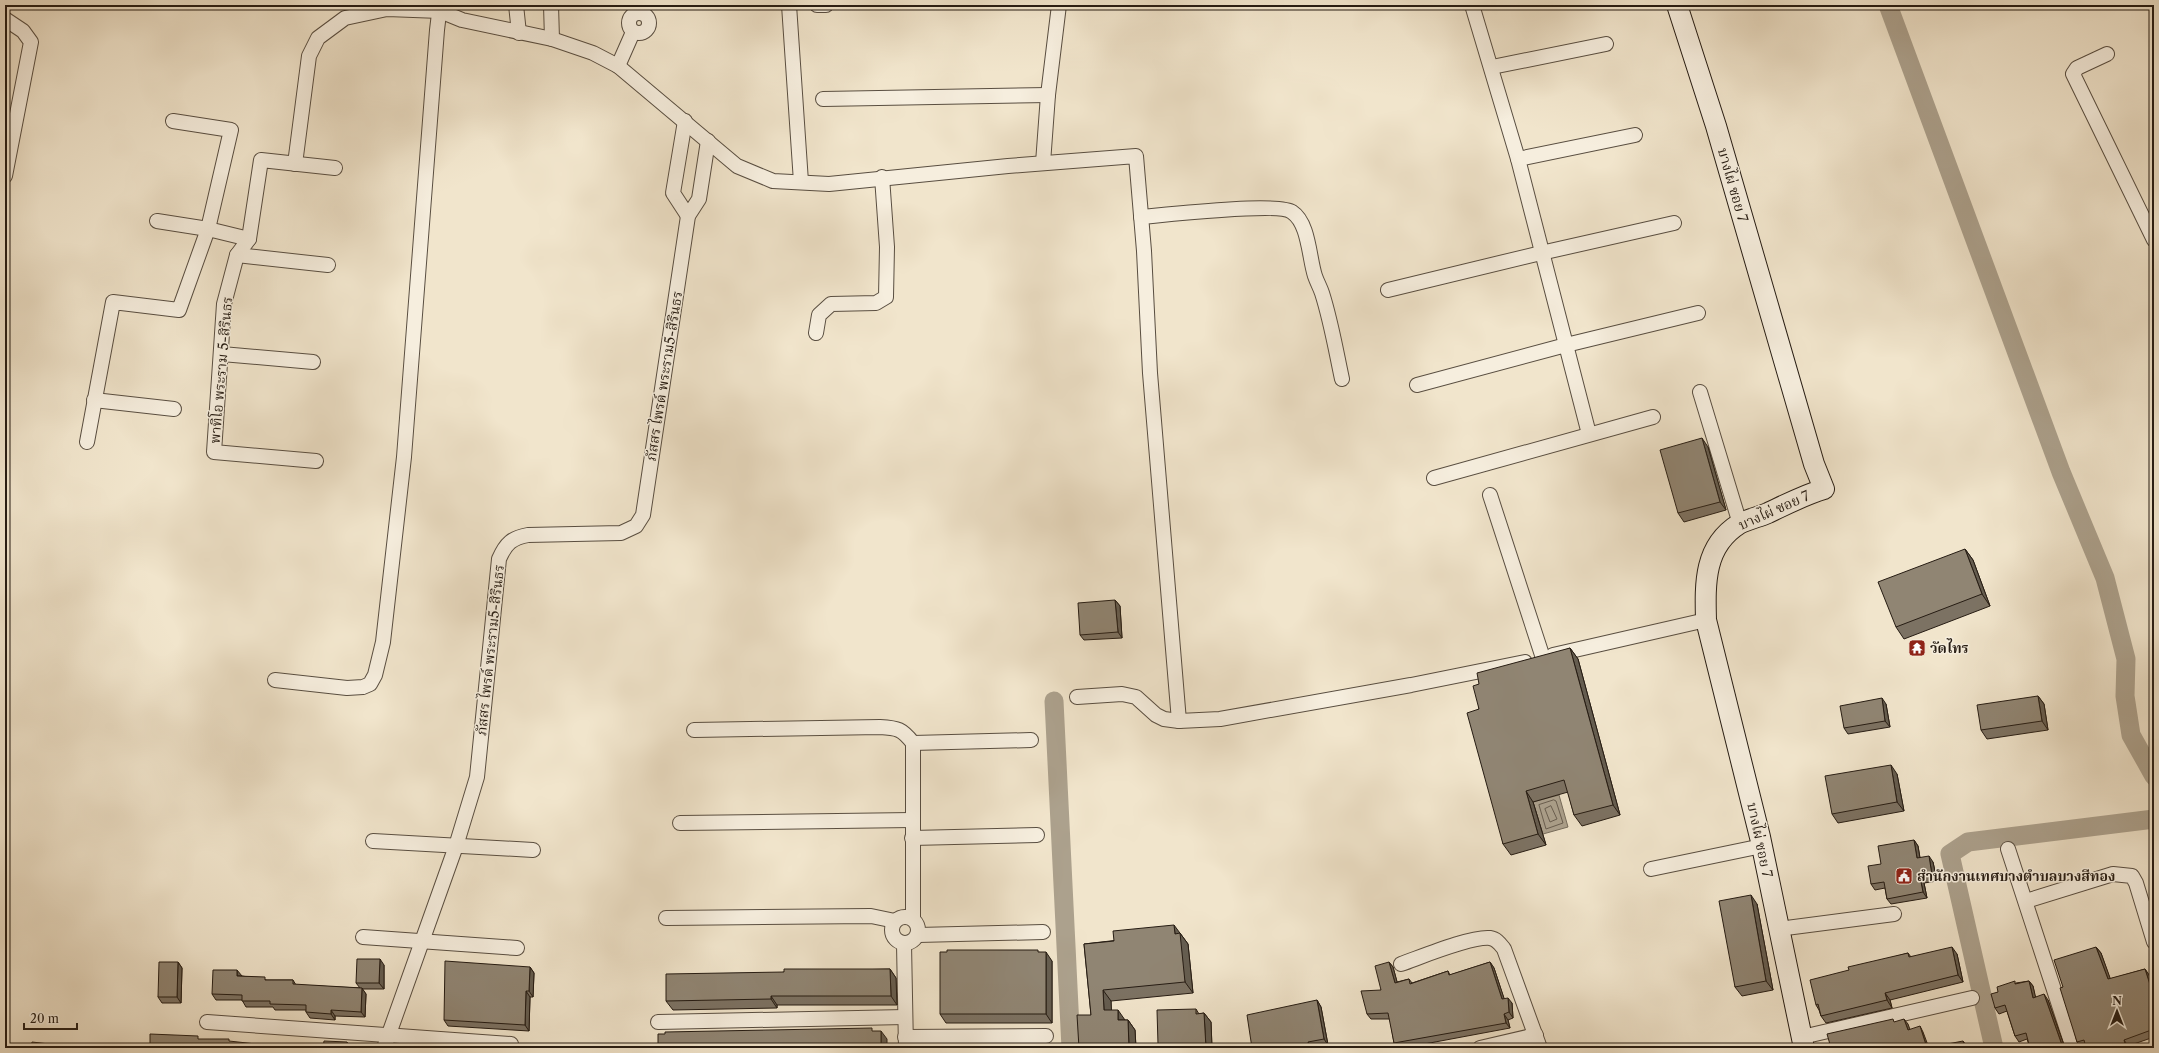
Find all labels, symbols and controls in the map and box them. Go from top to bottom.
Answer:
street label: บางไผ่ ซอย 7 [1714,146,1753,224]
street label: ภัสสร ไพรด์ พระราม5-สิรินธร [641,289,686,462]
street label: พาทิโอ พระราม 5-สิรินธร [205,296,236,444]
street label: บางไผ่ ซอย 7 [1735,485,1812,534]
street label: ภัสสร ไพรด์ พระราม5-สิรินธร [471,563,508,736]
temple icon: วัดไทร [1907,638,1927,658]
place label: วัดไทร [1930,638,1969,657]
street label: บางไผ่ ซอย 7 [1743,801,1778,879]
public building icon: สำนักงานเทศบางตำบลบางสีทอง [1894,866,1914,886]
place label: สำนักงานเทศบางตำบลบางสีทอง [1917,867,2115,885]
north arrow [2097,991,2137,1031]
text: N [2112,994,2122,1008]
scale bar [24,1005,77,1031]
text: 20 m [30,1011,59,1026]

